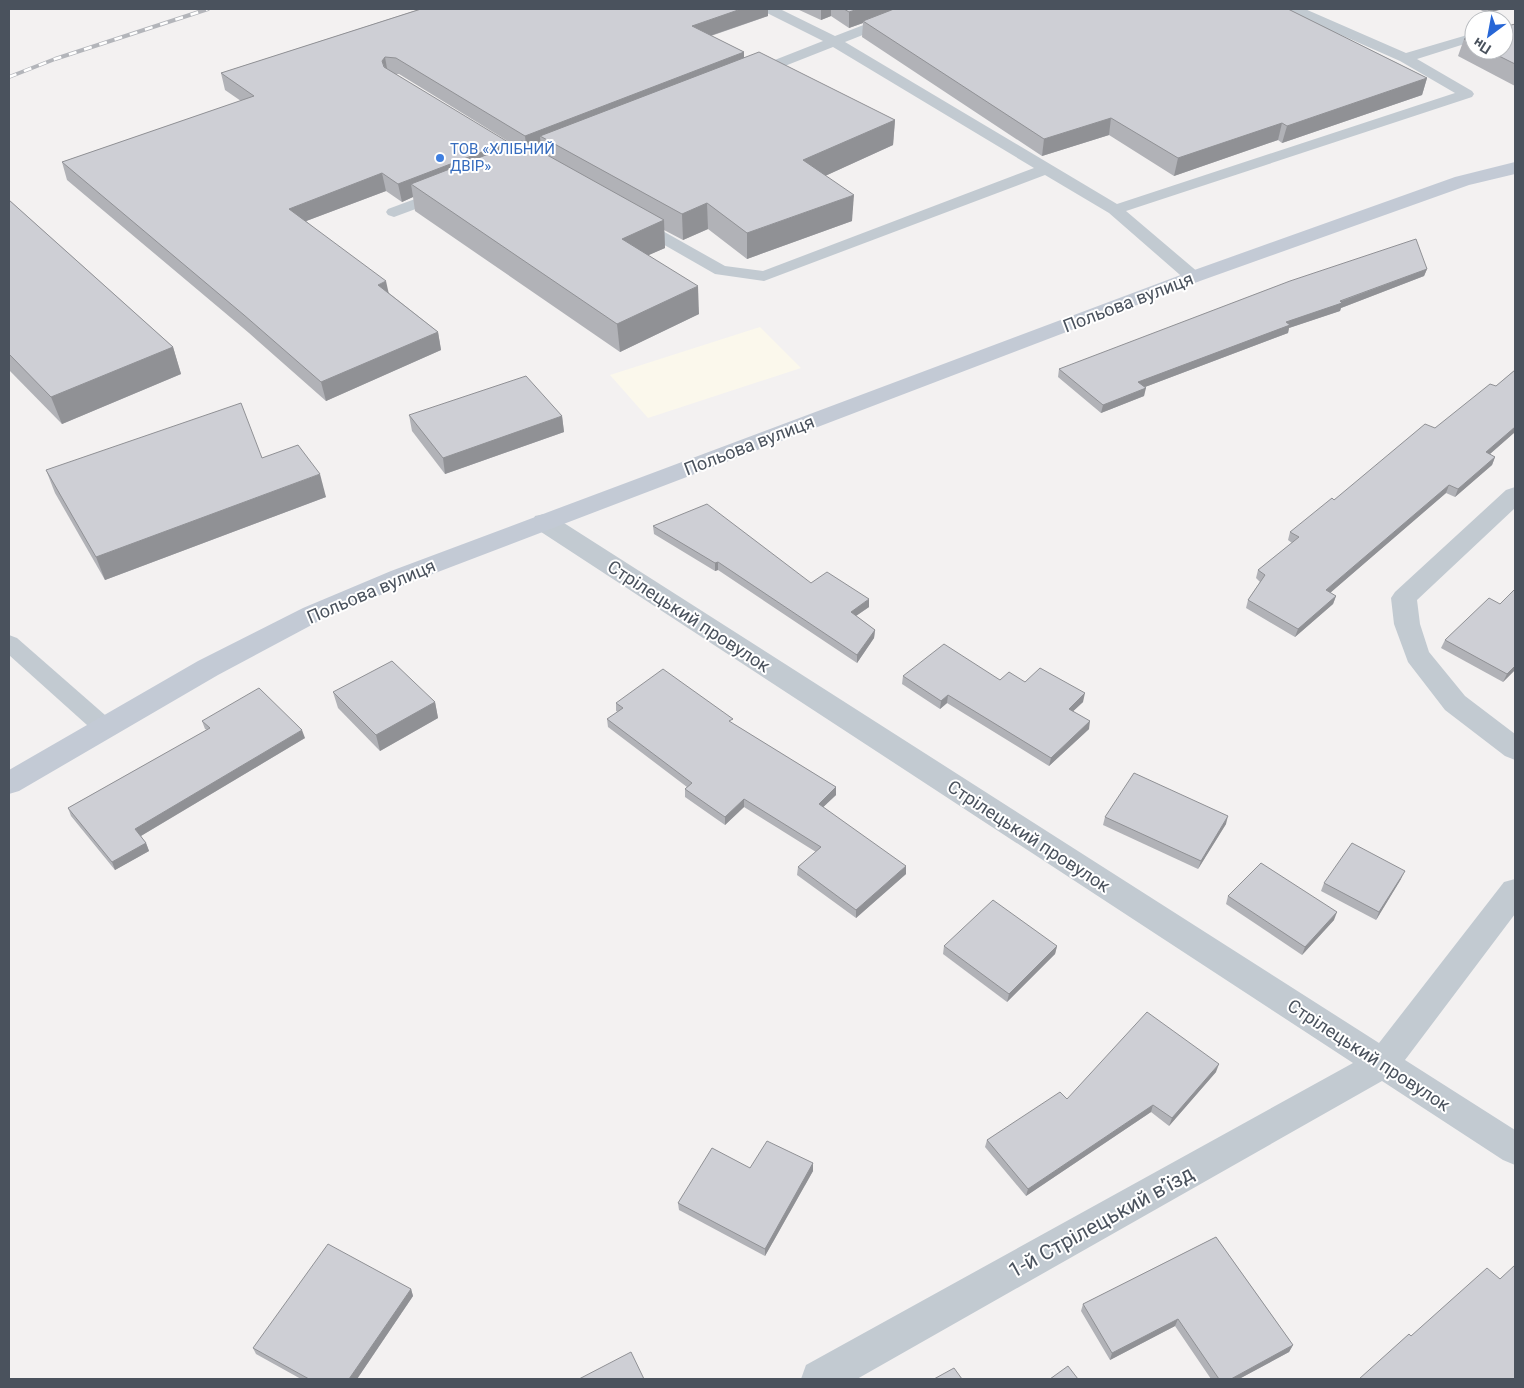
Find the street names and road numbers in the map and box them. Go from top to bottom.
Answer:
street label: Польова вулиця [1060,268,1196,336]
street label: Польова вулиця [681,411,817,479]
street label: Польова вулиця [303,554,439,628]
street label: Стрілецький провулок [604,556,775,677]
street label: Стрілецький провулок [944,776,1115,897]
street label: Стрілецький провулок [1284,995,1455,1116]
street label: 1-й Стрілецький в’їзд [1004,1161,1198,1283]

